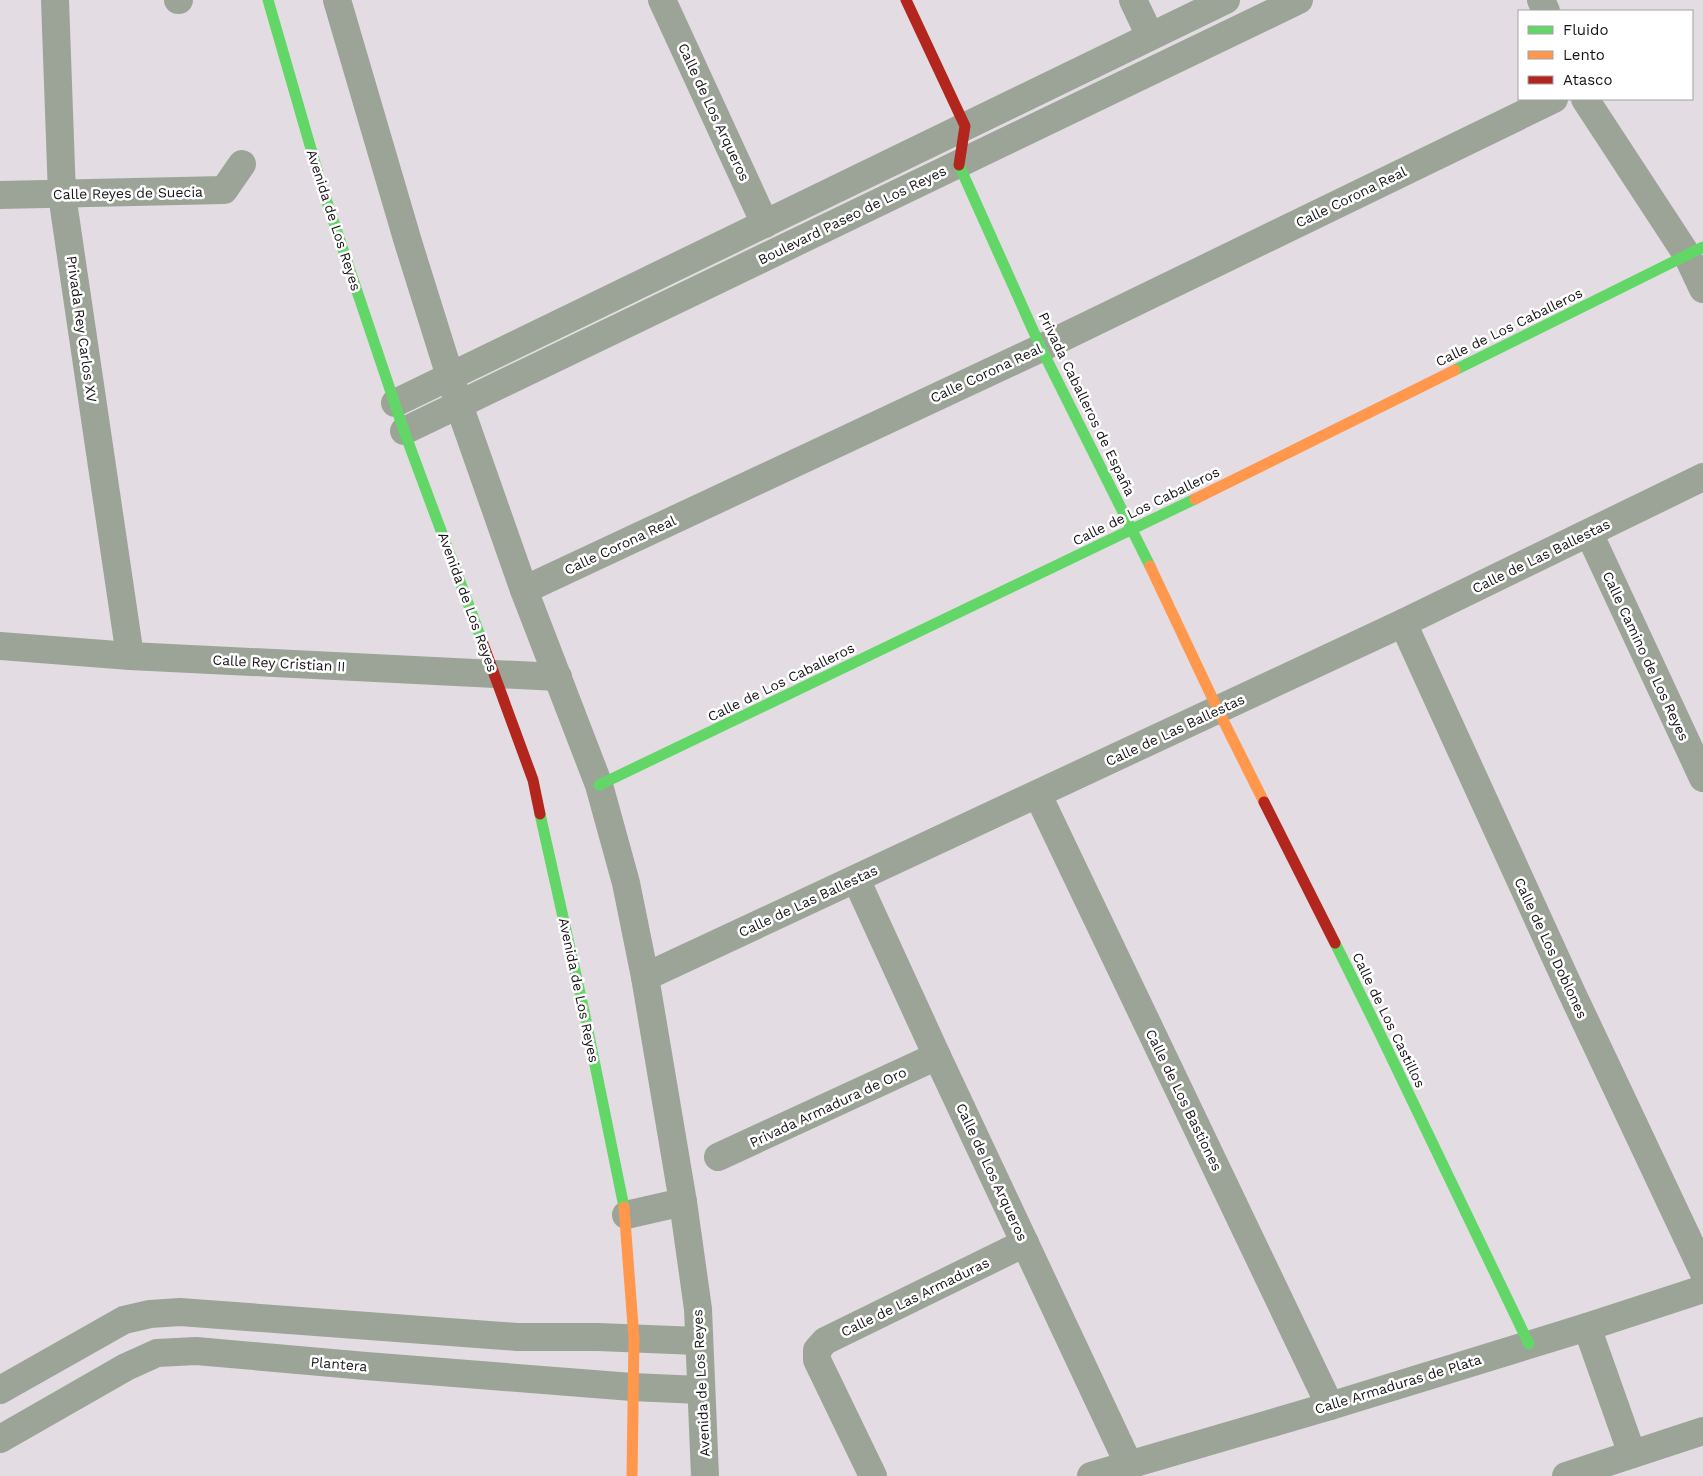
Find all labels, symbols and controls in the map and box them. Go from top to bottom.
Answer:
legend [1518,10,1693,100]
text: Fluido [1563,21,1608,39]
street label: Calle de Los Arqueros [675,41,753,183]
text: Lento [1563,46,1605,64]
text: Atasco [1563,71,1612,89]
street label: Avenida de Los Reyes [304,147,364,293]
street label: Boulevard Paseo de Los Reyes [755,162,949,268]
street label: Calle Corona Real [1293,163,1410,231]
street label: Calle Reyes de Suecia [53,184,203,202]
street label: Privada Rey Carlos XV [64,255,100,403]
street label: Calle de Los Caballeros [1433,284,1585,370]
street label: Privada Caballeros de España [1035,310,1139,498]
street label: Calle Corona Real [928,340,1045,406]
street label: Calle de Los Caballeros [1070,463,1222,549]
street label: Calle Corona Real [562,512,679,578]
street label: Calle de Las Ballestas [1470,516,1612,596]
street label: Avenida de Los Reyes [435,530,501,674]
street label: Calle Camino de Los Reyes [1600,569,1692,743]
street label: Calle de Los Caballeros [705,639,857,725]
street label: Calle Rey Cristian II [212,652,346,674]
street label: Calle de Las Ballestas [1103,691,1247,769]
street label: Calle de Las Ballestas [736,862,880,940]
street label: Calle de Los Doblones [1511,875,1591,1021]
street label: Avenida de Los Reyes [556,916,602,1064]
street label: Calle de Los Castillos [1349,950,1429,1090]
street label: Calle de Los Bastiones [1143,1026,1225,1174]
street label: Privada Armadura de Oro [747,1064,909,1150]
street label: Calle de Los Arqueros [953,1101,1031,1243]
street label: Calle de Las Armaduras [838,1254,992,1340]
street label: Avenida de Los Reyes [689,1309,713,1457]
street label: Calle Armaduras de Plata [1313,1351,1483,1417]
street label: Plantera [310,1354,368,1374]

